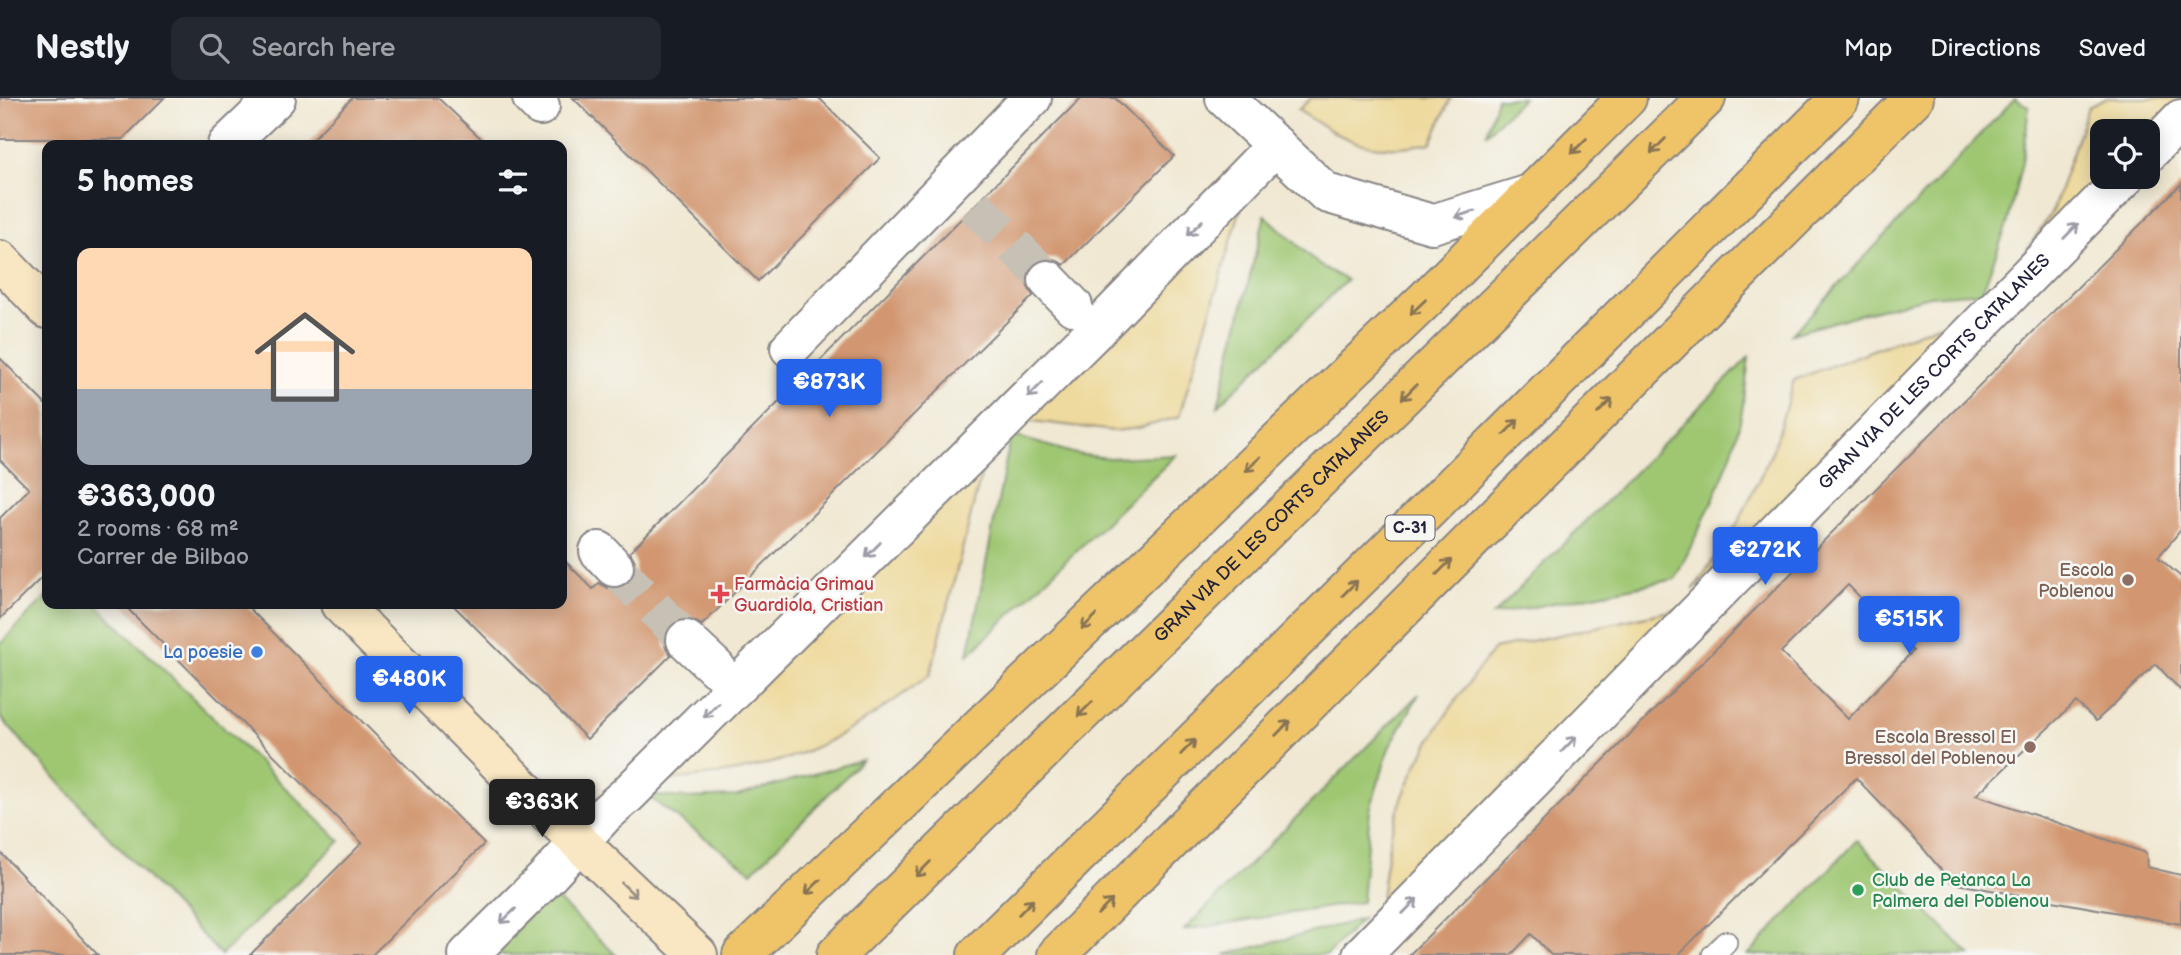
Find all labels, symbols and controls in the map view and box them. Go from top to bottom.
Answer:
search box [171,17,661,80]
text: Nestly [35,28,129,68]
icon: search [195,29,233,67]
text: Search here [251,33,395,64]
text: Map [1844,34,1892,63]
text: Directions [1930,34,2041,63]
text: Saved [2079,34,2146,63]
map controls [2090,119,2160,189]
button: locate [2090,119,2160,189]
one-way arrow [1570,137,1587,154]
one-way arrow [1650,137,1667,154]
icon: filters [494,163,532,201]
text: 5 homes [77,164,194,200]
one-way arrow [1455,208,1477,221]
one-way arrow [1187,220,1204,237]
one-way arrow [2063,223,2080,240]
street label: GRAN VIA DE LES CORTS CATALANES [1814,250,2054,494]
icon: home [242,294,368,420]
one-way arrow [1409,298,1426,315]
pin: €873K [780,360,878,419]
text: €873K [793,368,865,396]
one-way arrow [1027,381,1044,398]
one-way arrow [1400,383,1417,400]
one-way arrow [1596,398,1613,415]
street label: GRAN VIA DE LES CORTS CATALANES [1149,406,1393,646]
one-way arrow [1502,419,1519,436]
one-way arrow [1245,456,1262,473]
text: €363,000 [77,479,216,515]
text: 2 rooms · 68 m² [77,515,239,543]
road number: C-31 [1386,516,1434,540]
pin: €272K [1716,528,1814,587]
text: €272K [1729,536,1801,564]
one-way arrow [865,541,882,558]
text: Carrer de Bilbao [77,543,249,571]
one-way arrow [1435,559,1452,576]
place label: Escola Poblenou [2038,560,2114,602]
marker: Escola Poblenou [2120,572,2136,588]
place label: Farmàcia Grimau Guardiola, Cristian [734,574,883,616]
one-way arrow [1341,579,1358,596]
marker: Farmàcia Grimau Guardiola, Cristian [712,586,728,602]
pin: €515K [1860,596,1958,656]
text: €515K [1874,605,1944,633]
one-way arrow [1081,613,1098,630]
place label: La poesie [163,642,243,663]
marker: La poesie [249,644,265,660]
pin: €480K [360,656,458,716]
text: €480K [372,665,446,693]
one-way arrow [703,701,720,718]
one-way arrow [1077,701,1094,718]
one-way arrow [1275,720,1292,737]
place label: Escola Bressol El Bressol del Poblenou [1844,727,2016,769]
one-way arrow [1560,736,1577,753]
one-way arrow [1179,739,1196,756]
marker: Escola Bressol El Bressol del Poblenou [2022,739,2038,755]
pin: €363K [493,780,591,839]
text: €363K [505,788,579,816]
one-way arrow [915,860,932,877]
place label: Club de Petanca La Palmera del Poblenou [1872,870,2049,912]
one-way arrow [805,879,822,896]
one-way arrow [620,882,637,899]
marker: Club de Petanca La Palmera del Poblenou [1850,882,1866,898]
one-way arrow [1097,898,1114,915]
one-way arrow [1401,898,1418,915]
one-way arrow [1017,899,1034,916]
one-way arrow [500,907,517,924]

